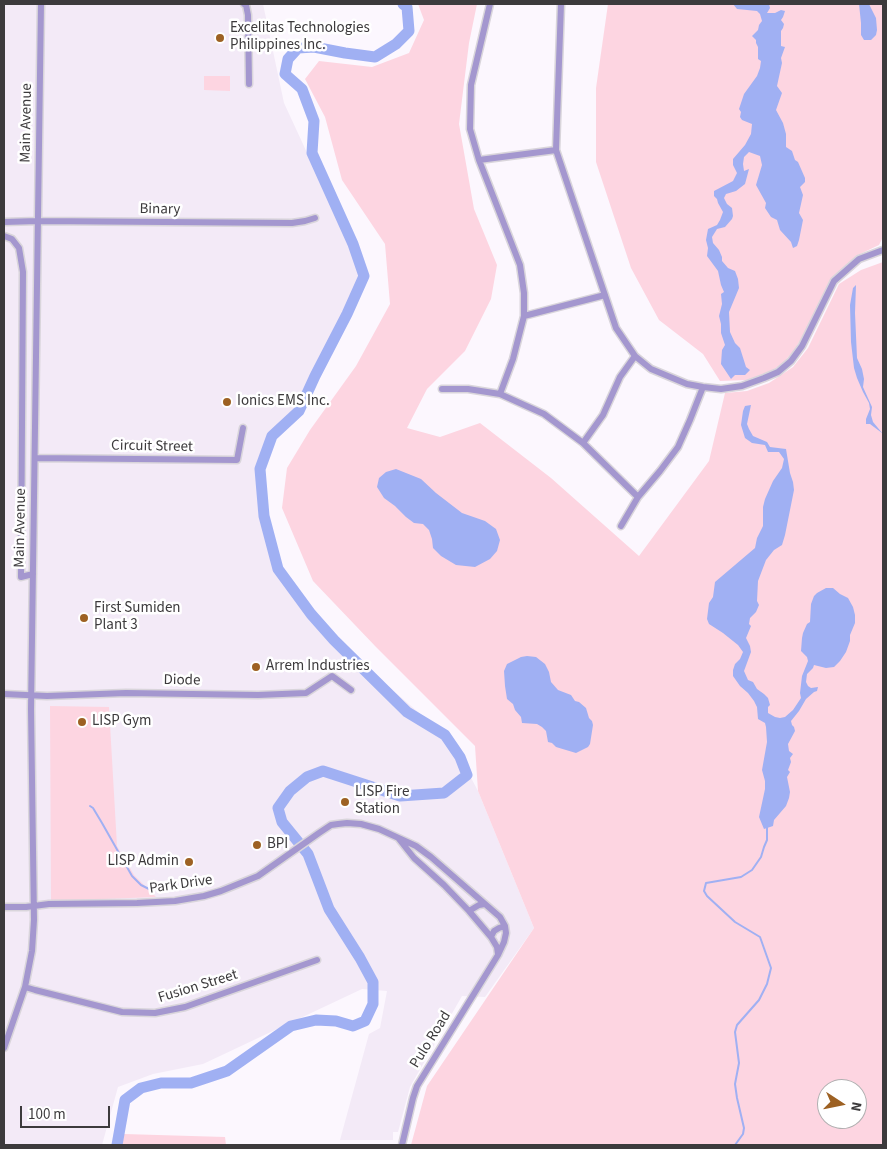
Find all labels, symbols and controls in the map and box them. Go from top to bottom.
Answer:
place label: Excelitas Technologies Philippines Inc. [230,20,370,55]
marker: Excelitas Technologies Philippines Inc. [214,32,226,44]
street label: Main Avenue [17,83,37,163]
street label: Binary [139,201,181,219]
place label: Ionics EMS Inc. [237,393,330,411]
marker: Ionics EMS Inc. [221,396,233,408]
street label: Circuit Street [111,437,193,457]
street label: Main Avenue [11,488,31,568]
place label: First Sumiden Plant 3 [94,600,181,635]
marker: First Sumiden Plant 3 [78,612,90,624]
place label: Arrem Industries [266,658,370,676]
marker: Arrem Industries [250,661,262,673]
street label: Diode [163,672,201,690]
place label: LISP Gym [92,713,151,731]
marker: LISP Gym [76,716,88,728]
place label: LISP Fire Station [355,784,409,819]
marker: LISP Fire Station [339,796,351,808]
place label: BPI [267,836,288,854]
marker: BPI [251,839,263,851]
place label: LISP Admin [107,853,179,871]
marker: LISP Admin [183,856,195,868]
street label: Park Drive [148,872,214,898]
street label: Fusion Street [156,966,240,1008]
street label: Pulo Road [406,1008,456,1072]
north arrow [817,1079,867,1129]
scale bar [22,1096,112,1128]
text: N [845,1100,866,1113]
text: 100 m [28,1104,66,1125]

